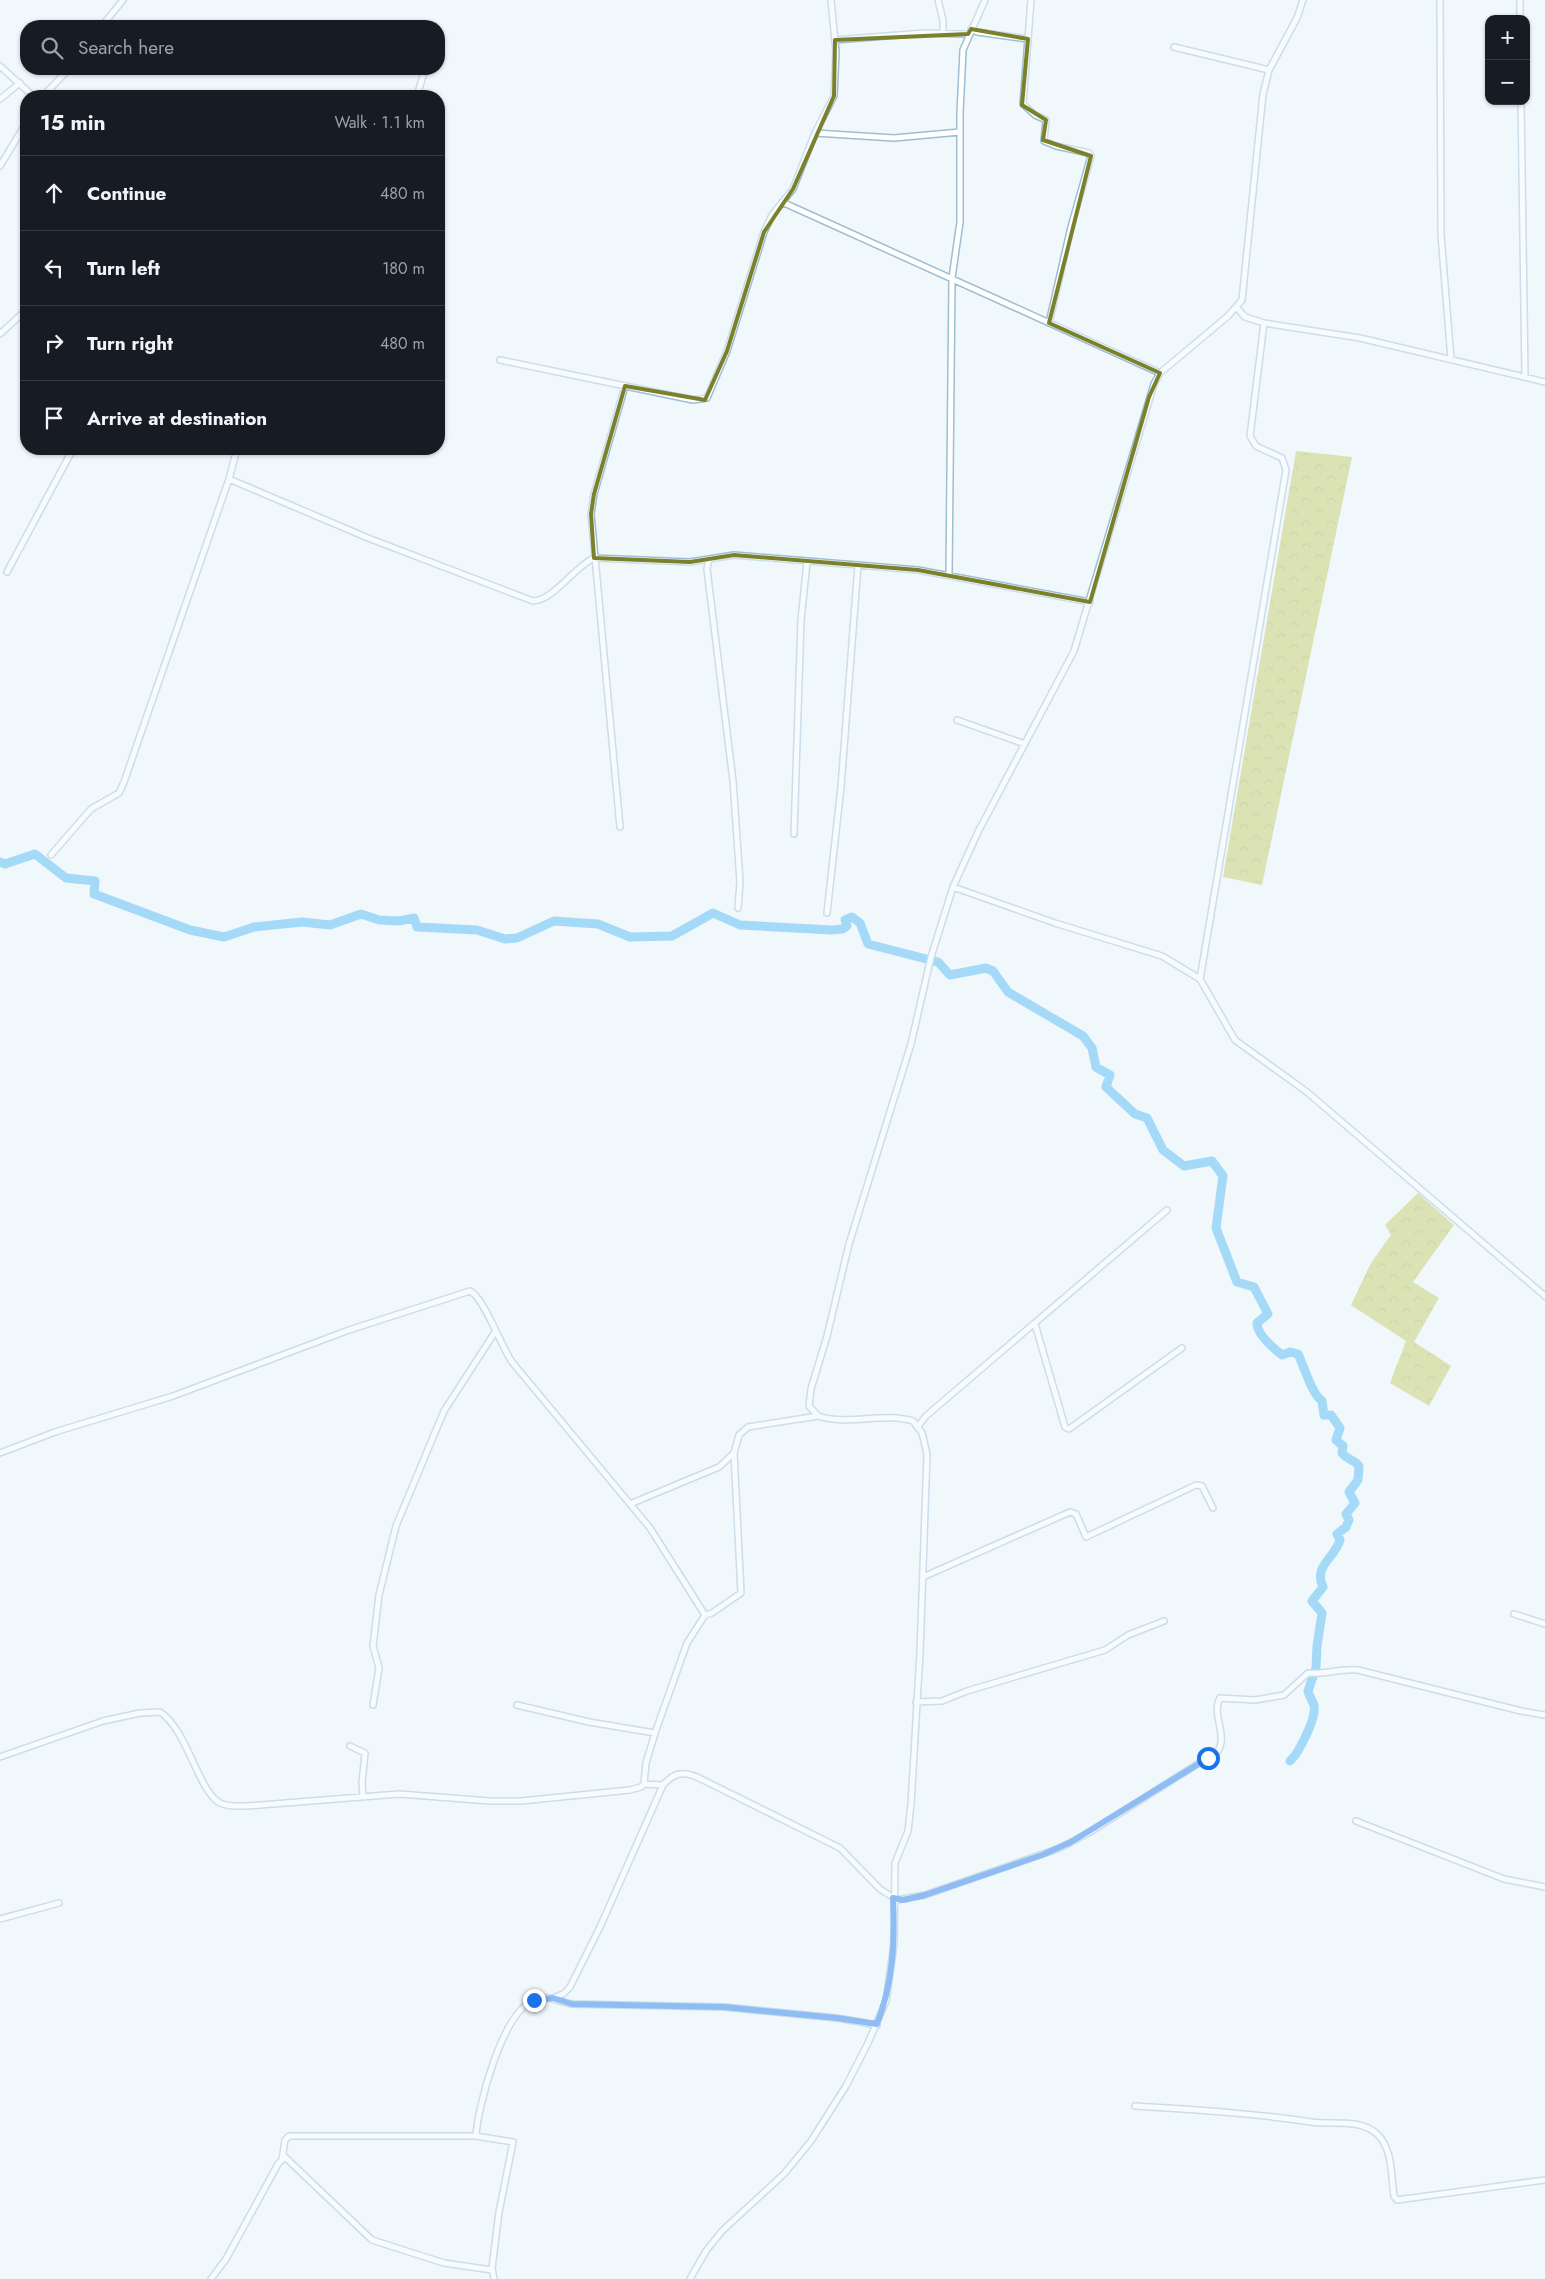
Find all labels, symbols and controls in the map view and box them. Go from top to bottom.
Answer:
map controls [1485,15,1530,105]
button: + [1485,15,1530,60]
search box [20,20,445,75]
icon: search [38,34,66,62]
text: Search here [78,34,174,61]
button: − [1485,60,1530,105]
text: 15 min [40,108,106,138]
text: Walk · 1.1 km [334,111,425,134]
icon: ahead [40,179,68,207]
text: Continue [87,180,166,207]
text: 480 m [380,182,425,205]
icon: left [40,254,68,282]
text: Turn left [87,255,160,282]
text: 180 m [382,257,425,280]
icon: right [40,329,68,357]
text: Turn right [87,330,173,357]
text: 480 m [380,332,425,355]
icon: arrive [40,404,68,432]
text: Arrive at destination [87,405,267,432]
route start [1197,1747,1220,1770]
route end [523,1989,546,2012]

